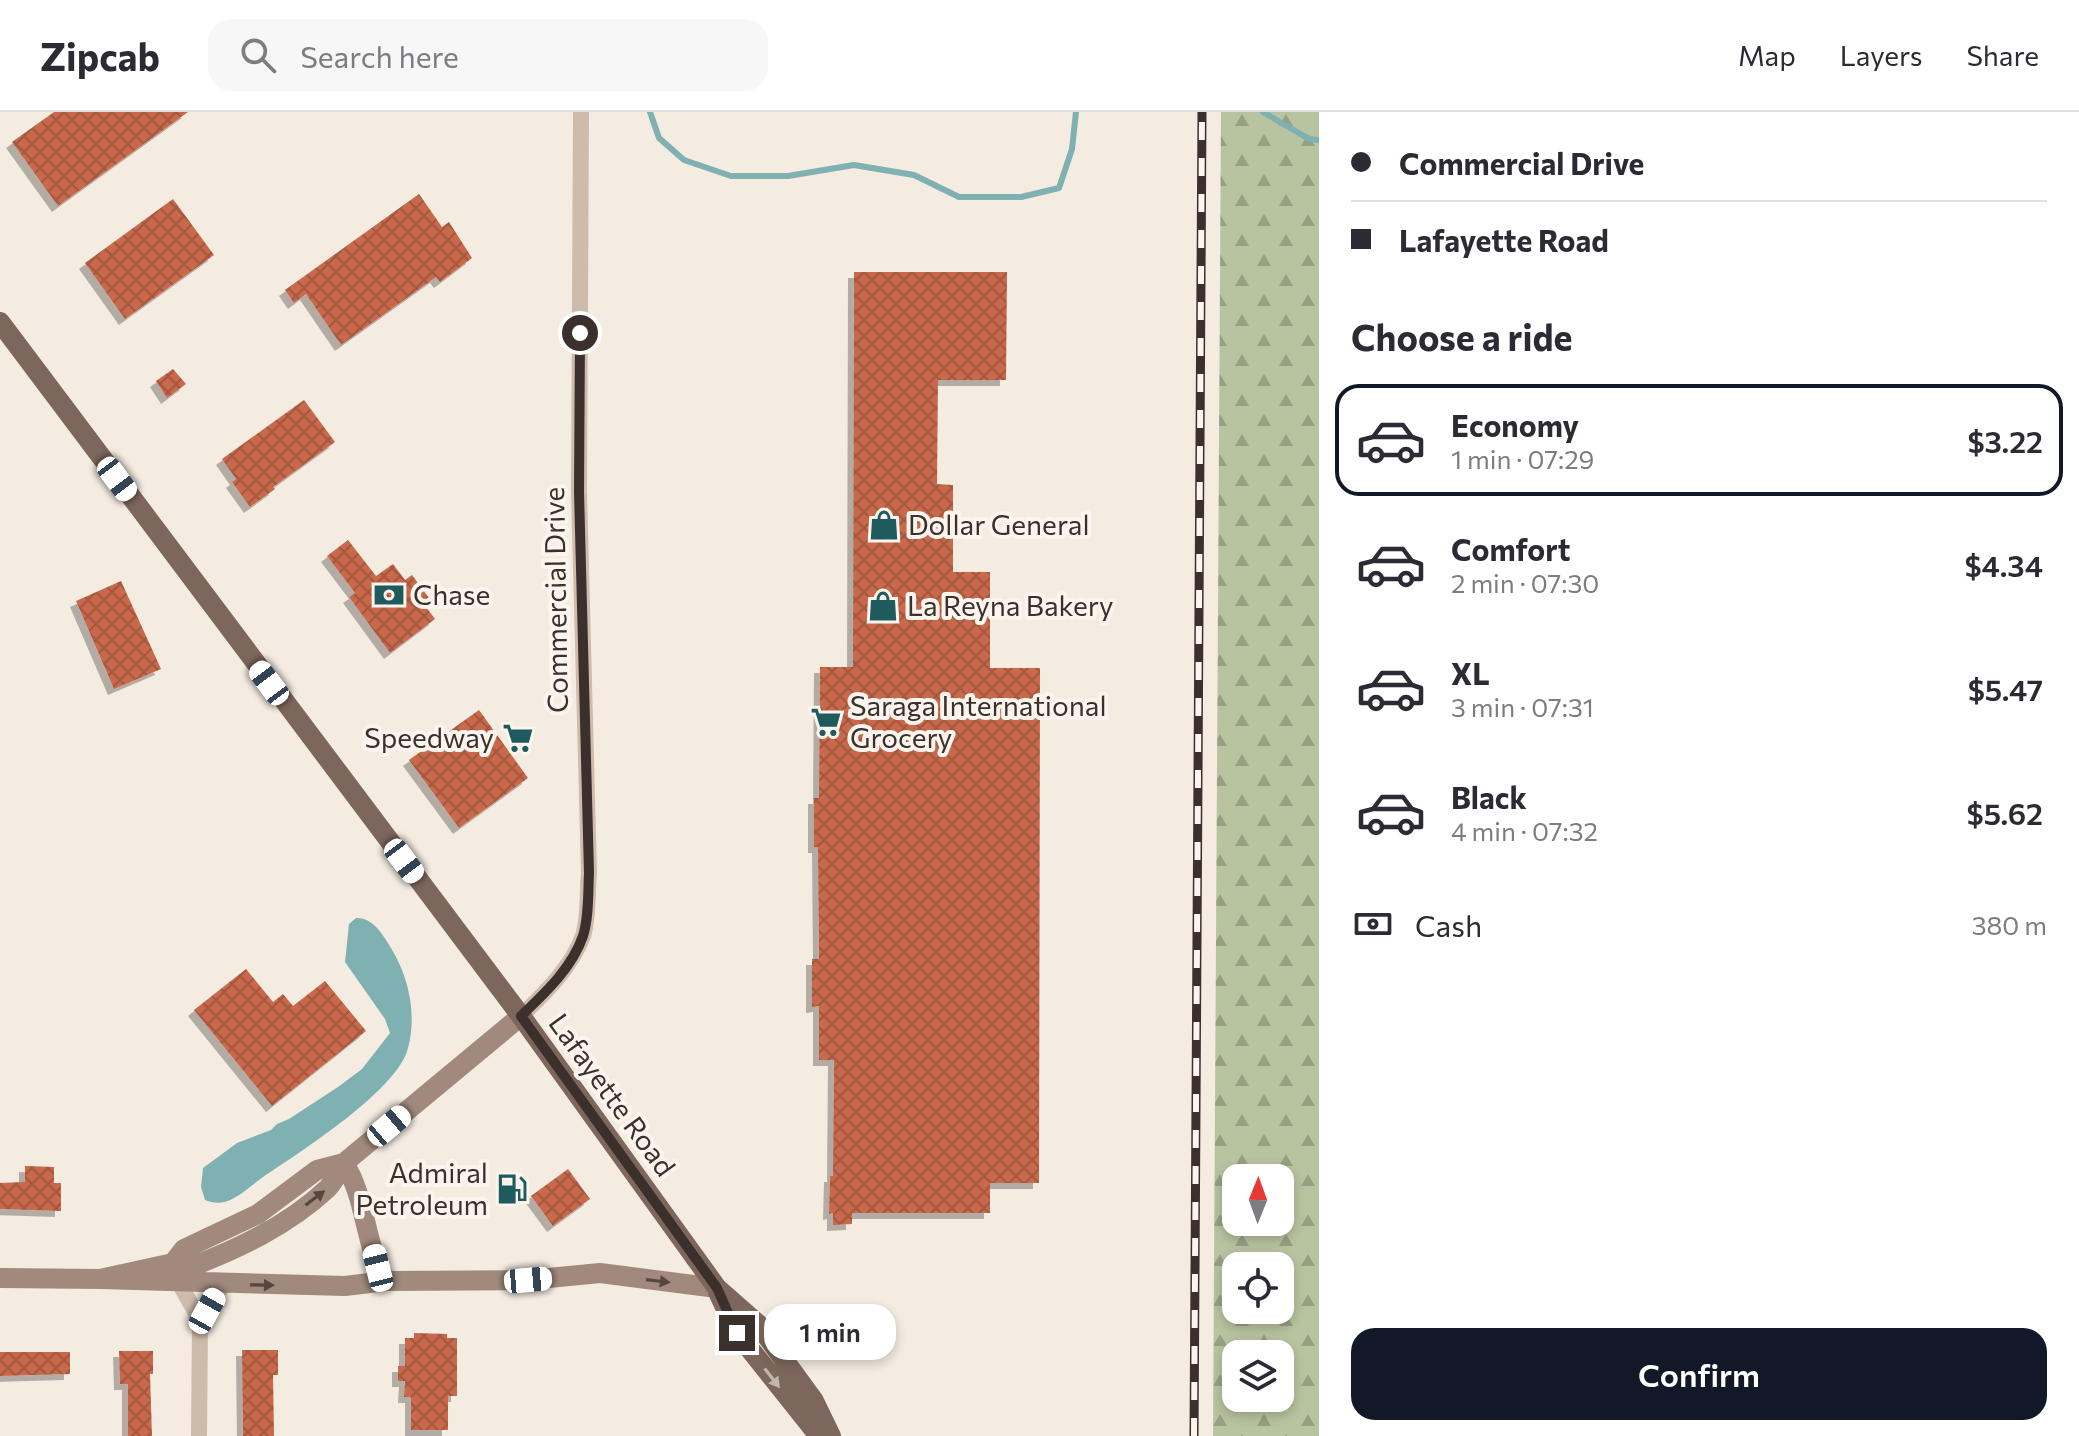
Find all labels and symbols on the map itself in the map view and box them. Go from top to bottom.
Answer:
route start [562,315,598,351]
car [93,453,141,505]
street label: Commercial Drive [536,487,574,713]
place label: Dollar General [908,507,1090,541]
shop icon: Dollar General [867,508,901,542]
place label: Chase [413,577,490,611]
bank icon: Chase [372,578,406,612]
place label: La Reyna Bakery [907,588,1114,622]
shop icon: La Reyna Bakery [866,589,900,623]
car [245,657,293,709]
place label: Saraga International Grocery [850,688,1107,754]
supermarket icon: Saraga International Grocery [809,705,843,739]
place label: Speedway [364,720,494,754]
supermarket icon: Speedway [501,721,535,755]
car [380,835,428,887]
street label: Lafayette Road [542,1007,683,1182]
car [363,1101,415,1151]
place label: Admiral Petroleum [355,1155,488,1221]
north arrow [1222,1164,1294,1236]
fuel station icon: Admiral Petroleum [495,1172,529,1206]
one-way arrow [305,1191,325,1207]
car [361,1242,395,1294]
car [503,1266,553,1294]
one-way arrow [646,1274,671,1287]
one-way arrow [250,1278,275,1291]
car [185,1284,229,1338]
callout: 1 min [765,1305,897,1361]
route end [719,1315,755,1351]
one-way arrow [763,1368,779,1388]

